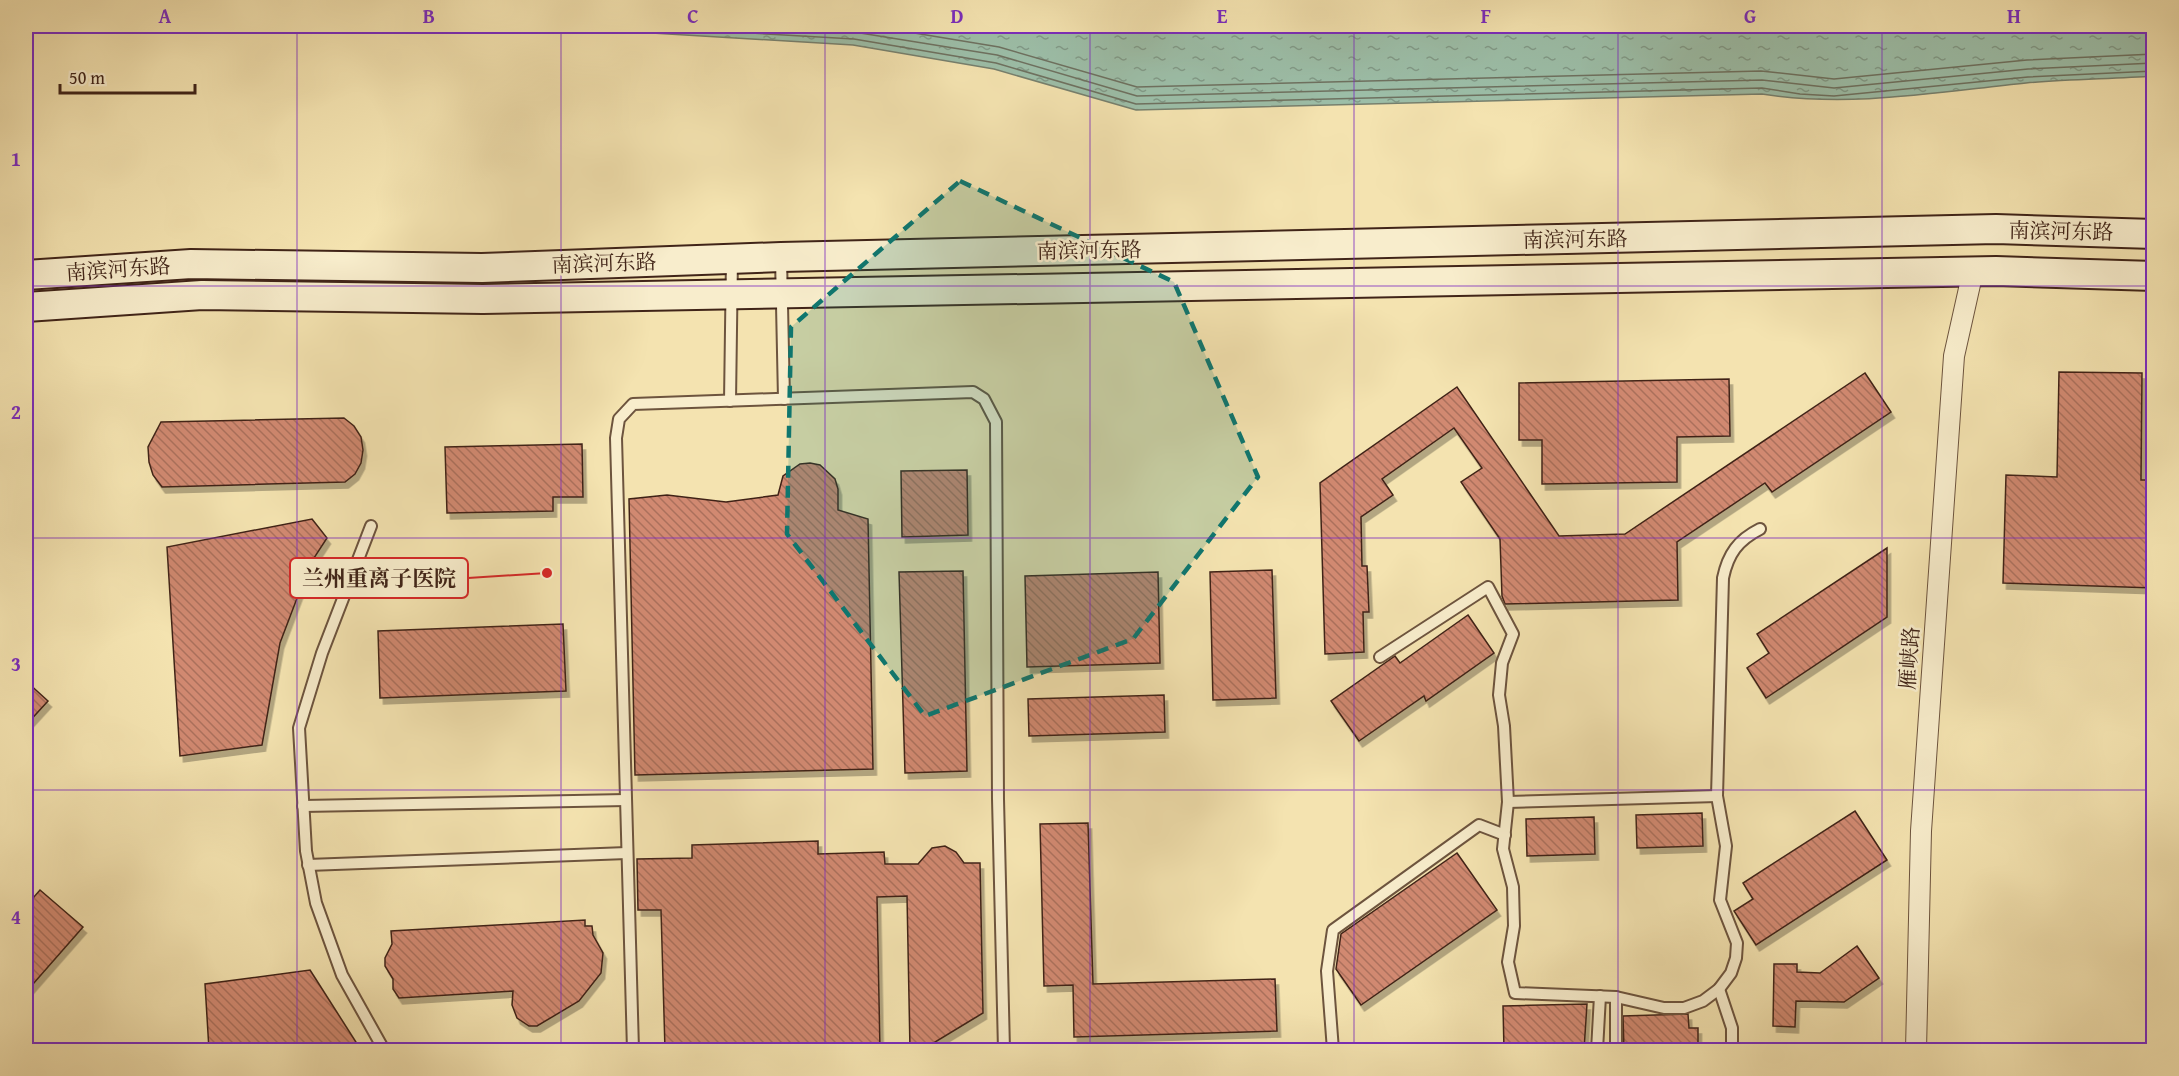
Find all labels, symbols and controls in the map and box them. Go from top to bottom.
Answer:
text: A [159,1,172,30]
text: B [423,1,435,30]
text: C [687,1,699,30]
text: D [950,1,964,30]
text: E [1217,1,1228,30]
text: F [1481,1,1491,30]
text: G [1744,1,1756,30]
text: H [2007,1,2021,30]
scale bar [60,57,195,95]
text: 50 m [69,64,105,91]
text: 1 [11,144,21,173]
street label: 南滨河东路 [2008,215,2114,247]
street label: 南滨河东路 [1522,223,1628,255]
street label: 南滨河东路 [1036,234,1142,266]
street label: 南滨河东路 [551,246,657,280]
street label: 南滨河东路 [65,250,171,288]
text: 2 [11,397,21,426]
callout: 兰州重离子医院 [290,558,468,598]
text: 兰州重离子医院 [302,562,456,594]
street label: 雁峡路 [1891,625,1927,691]
text: 3 [11,649,21,678]
text: 4 [11,902,21,931]

